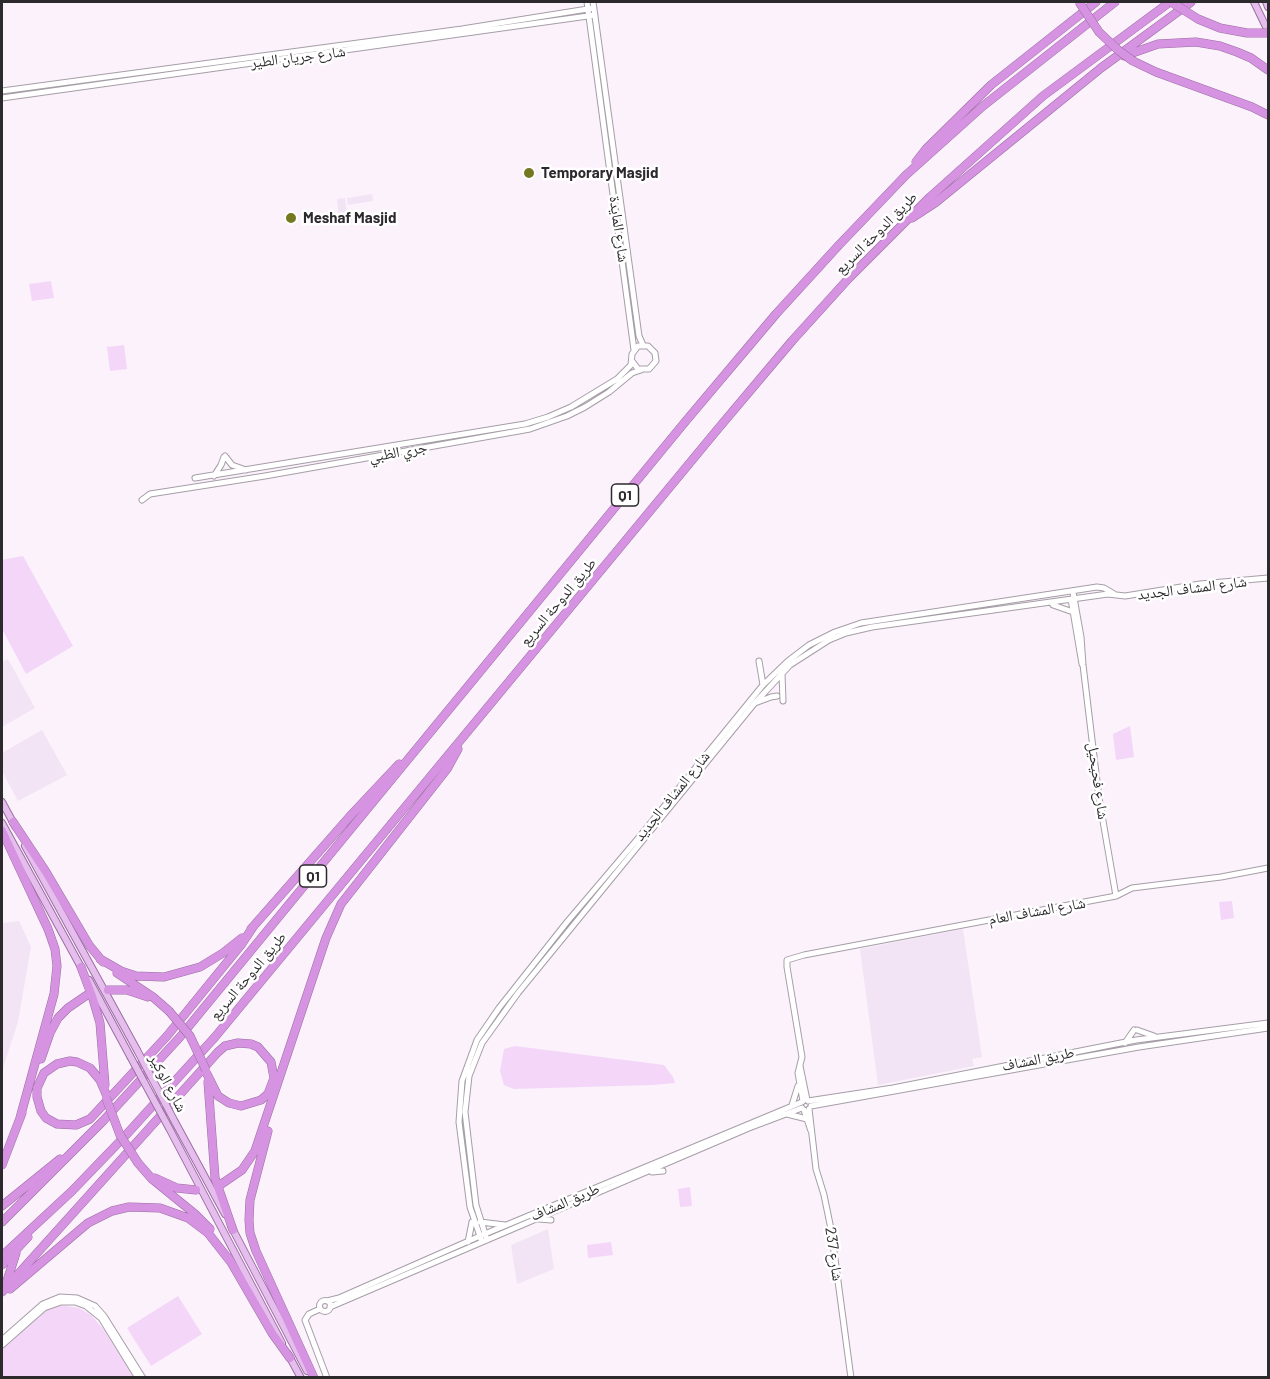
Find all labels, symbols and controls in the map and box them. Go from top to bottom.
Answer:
street label: شارع جريان الطير [250,42,346,72]
place label: Temporary Masjid [541,164,658,182]
marker: Temporary Masjid [522,166,536,180]
street label: طريق الدوحة السريع [831,188,921,278]
street label: شارع المايدة [605,195,633,263]
place label: Meshaf Masjid [303,209,396,227]
marker: Meshaf Masjid [284,211,298,225]
street label: جري الظبي [368,438,428,466]
road number: Q1 [612,484,638,506]
street label: طريق الدوحة السريع [516,554,600,650]
street label: شارع المشاف الجديد [1136,572,1248,604]
street label: شارع فحيحيل [1084,741,1112,821]
street label: شارع المشاف الجديد [630,748,714,844]
road number: Q1 [300,865,326,887]
street label: شارع المشاف العام [987,894,1087,928]
street label: طريق الدوحة السريع [206,928,290,1024]
street label: طريق المشاف [1000,1043,1076,1075]
street label: شارع الوكير [145,1051,191,1115]
street label: طريق المشاف [528,1179,602,1225]
street label: شارع 237 [821,1226,847,1282]

